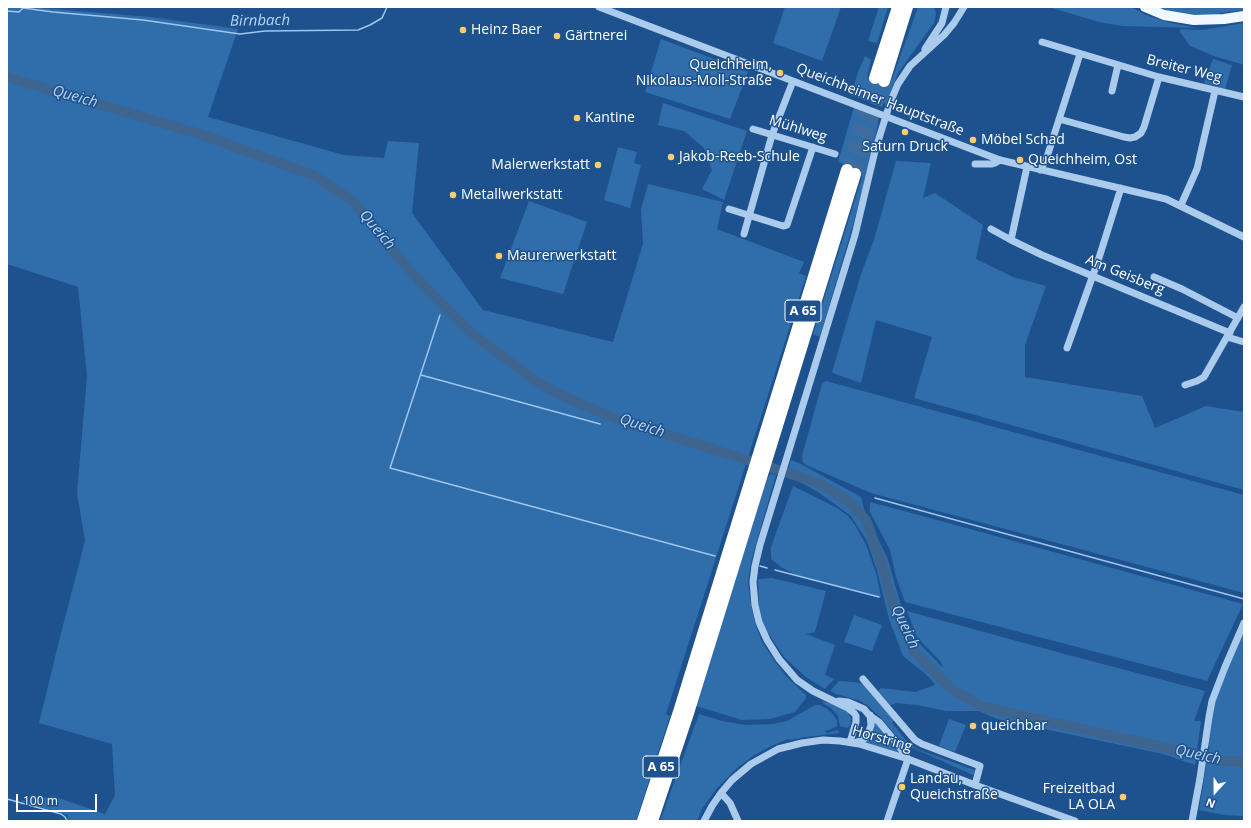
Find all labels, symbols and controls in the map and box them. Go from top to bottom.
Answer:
water label: Birnbach [230,11,290,31]
place label: Heinz Baer [471,22,542,38]
marker: Heinz Baer [458,25,468,35]
place label: Gärtnerei [565,28,627,44]
marker: Gärtnerei [552,31,562,41]
street label: Breiter Weg [1145,52,1223,86]
place label: Queichheim, Nikolaus-Moll-Straße [636,57,772,90]
street label: Queichheimer Hauptstraße [794,60,966,140]
marker: Queichheim, Nikolaus-Moll-Straße [775,68,785,78]
water label: Queich [50,82,100,112]
place label: Kantine [585,110,635,126]
street label: Mühlweg [767,112,829,146]
marker: Kantine [572,113,582,123]
marker: Saturn Druck [900,127,910,137]
place label: Möbel Schad [981,132,1065,148]
marker: Möbel Schad [968,135,978,145]
place label: Saturn Druck [862,139,948,155]
place label: Jakob-Reeb-Schule [679,149,800,165]
marker: Jakob-Reeb-Schule [666,152,676,162]
place label: Queichheim, Ost [1028,152,1137,168]
marker: Queichheim, Ost [1015,155,1025,165]
place label: Malerwerkstatt [491,157,590,173]
marker: Malerwerkstatt [593,160,603,170]
place label: Metallwerkstatt [461,187,562,203]
marker: Metallwerkstatt [448,190,458,200]
water label: Queich [355,207,399,253]
place label: Maurerwerkstatt [507,248,616,264]
marker: Maurerwerkstatt [494,251,504,261]
street label: Am Geisberg [1083,252,1167,298]
road number: A 65 [785,300,821,322]
water label: Queich [617,410,667,442]
water label: Queich [887,602,923,652]
place label: queichbar [981,718,1047,734]
marker: queichbar [968,721,978,731]
street label: Horstring [850,722,914,756]
water label: Queich [1174,741,1222,769]
road number: A 65 [643,756,679,778]
place label: Landau, Queichstraße [910,771,998,804]
north arrow [1195,772,1235,812]
place label: Freizeitbad LA OLA [1043,781,1115,814]
marker: Landau, Queichstraße [897,782,907,792]
scale bar [18,786,99,812]
text: 100 m [23,792,58,809]
marker: Freizeitbad LA OLA [1118,792,1128,802]
text: N [1204,795,1217,812]

